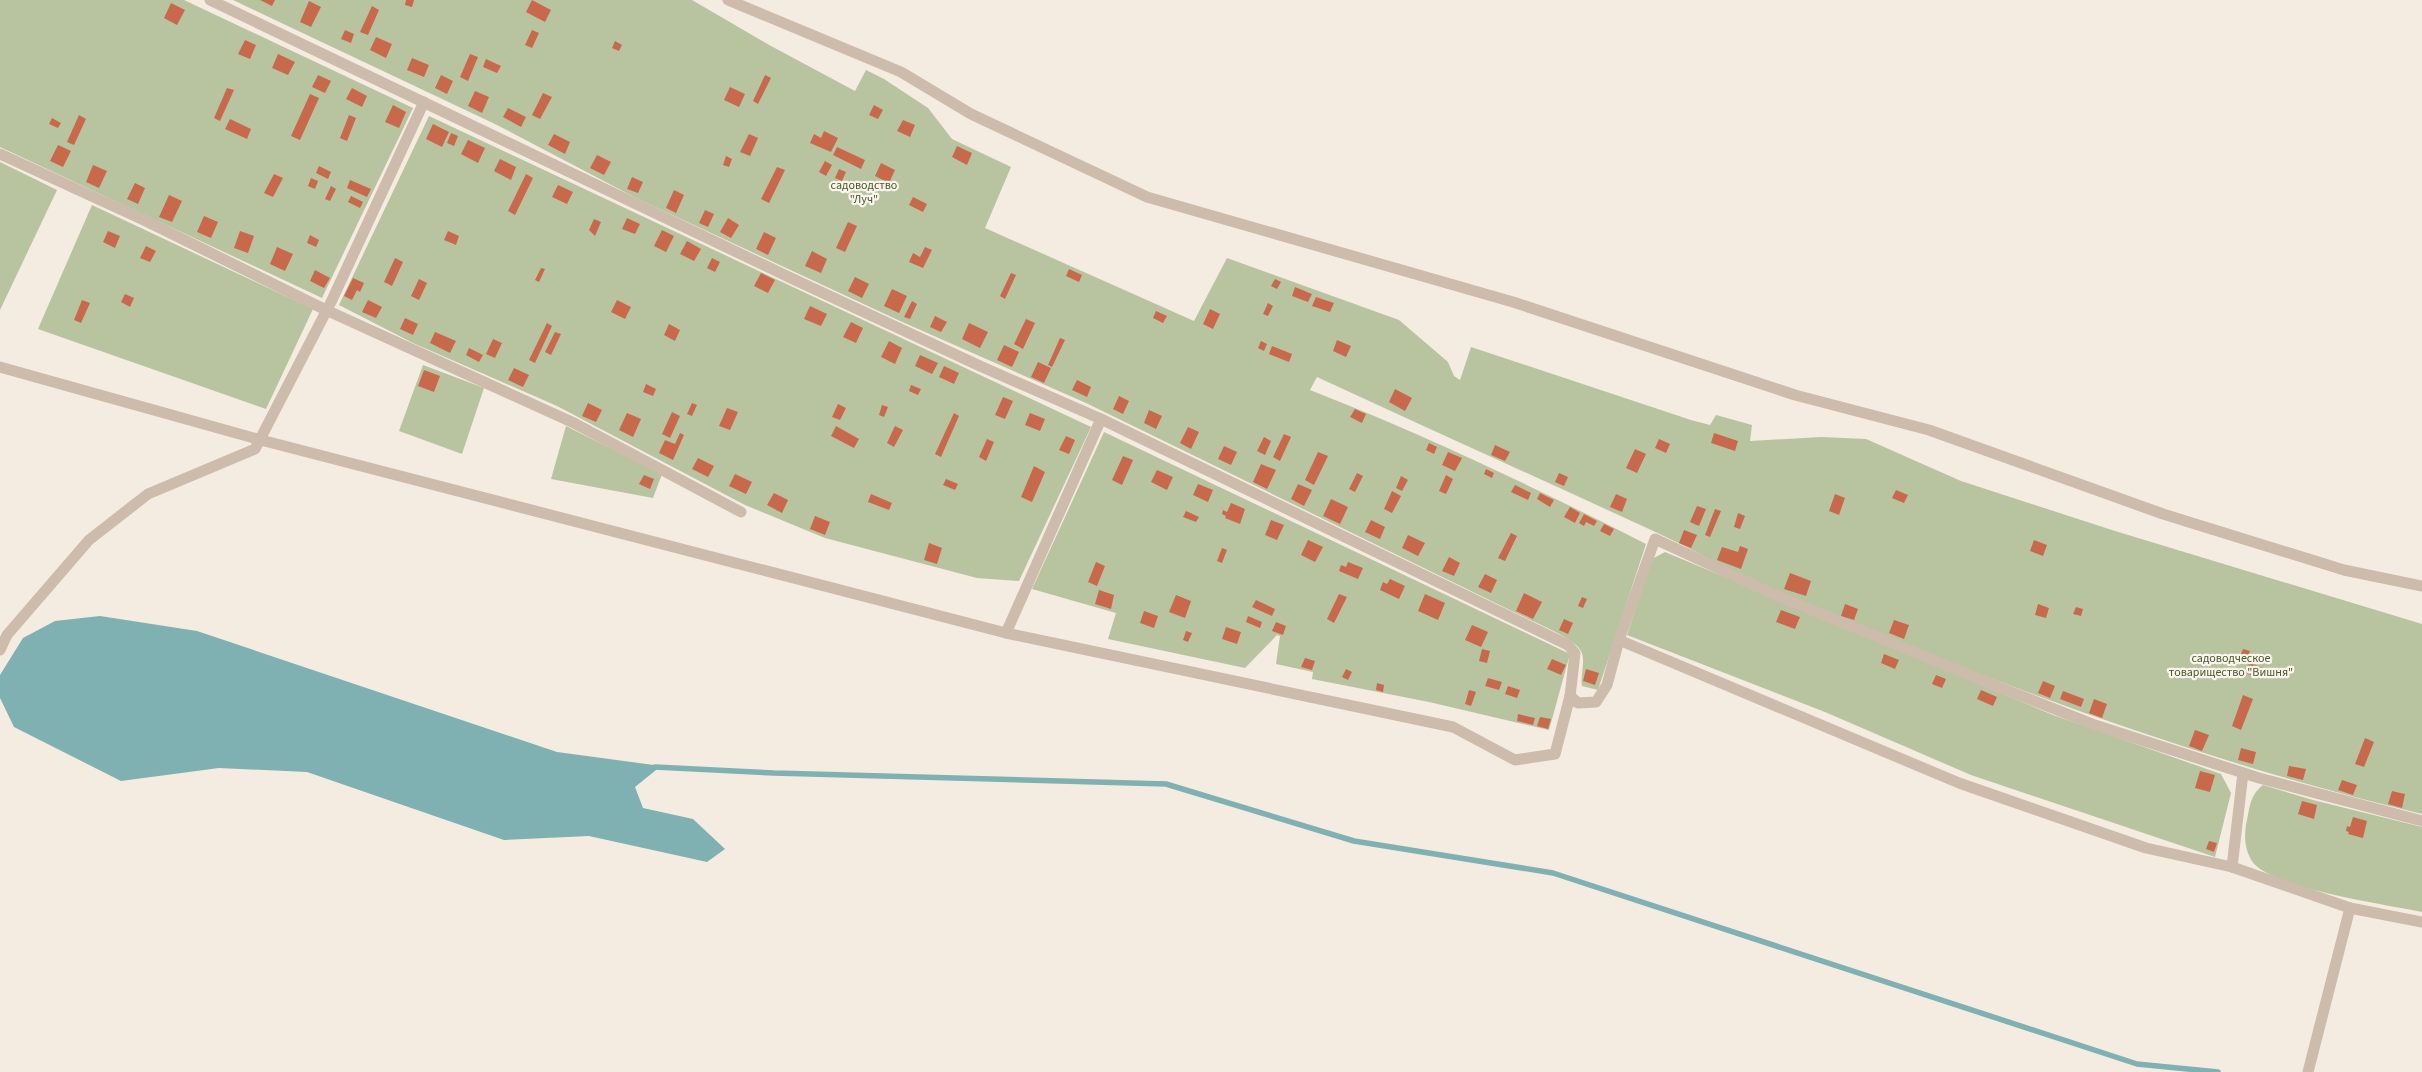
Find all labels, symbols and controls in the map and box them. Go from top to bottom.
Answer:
park label: садоводство "Луч" [831,177,897,208]
park label: садоводческое товарищество "Вишня" [2169,650,2293,681]

